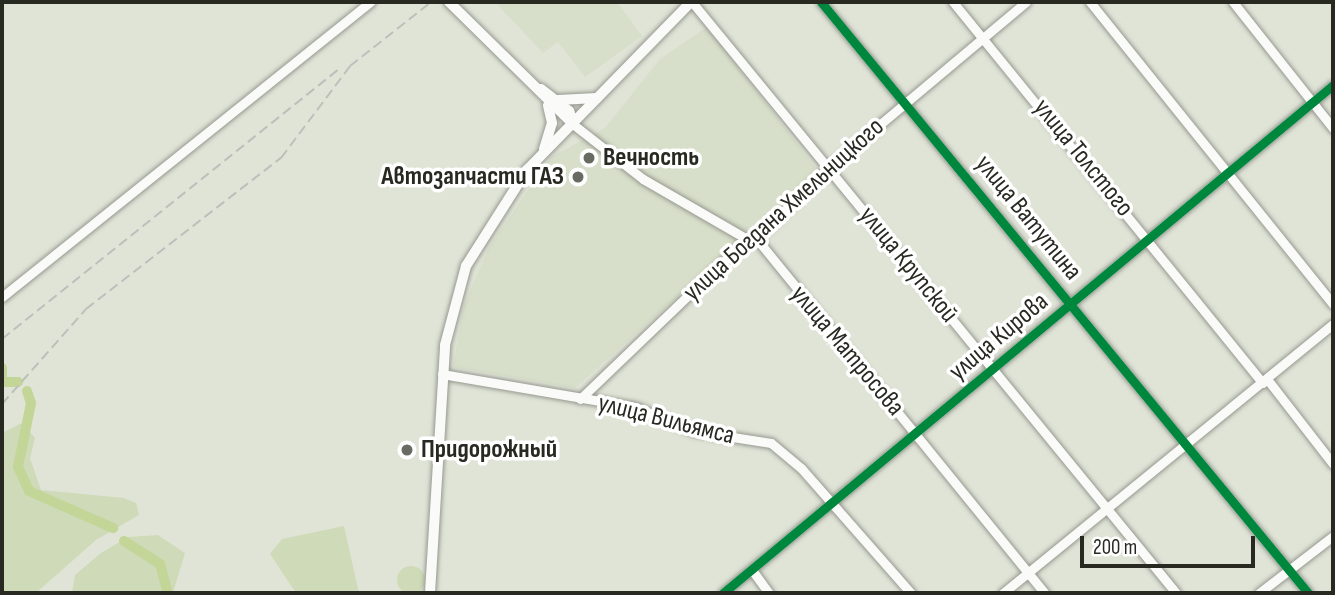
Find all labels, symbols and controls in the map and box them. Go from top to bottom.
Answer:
street label: улица Толстого [1026,93,1140,223]
street label: улица Богдана Хмельницкого [677,112,891,308]
place label: Вечность [603,142,699,174]
street label: улица Ватутина [968,149,1088,287]
marker: Вечность [581,150,597,166]
place label: Автозапчасти ГАЗ [381,161,564,193]
marker: Автозапчасти ГАЗ [570,169,586,185]
street label: улица Крупской [852,201,964,329]
street label: улица Матросова [783,280,911,422]
street label: улица Кирова [943,287,1055,387]
street label: улица Вильямса [595,388,737,452]
place label: Придорожный [421,434,557,466]
marker: Придорожный [399,442,415,458]
scale bar [1083,522,1258,566]
text: 200 m [1093,535,1137,560]

